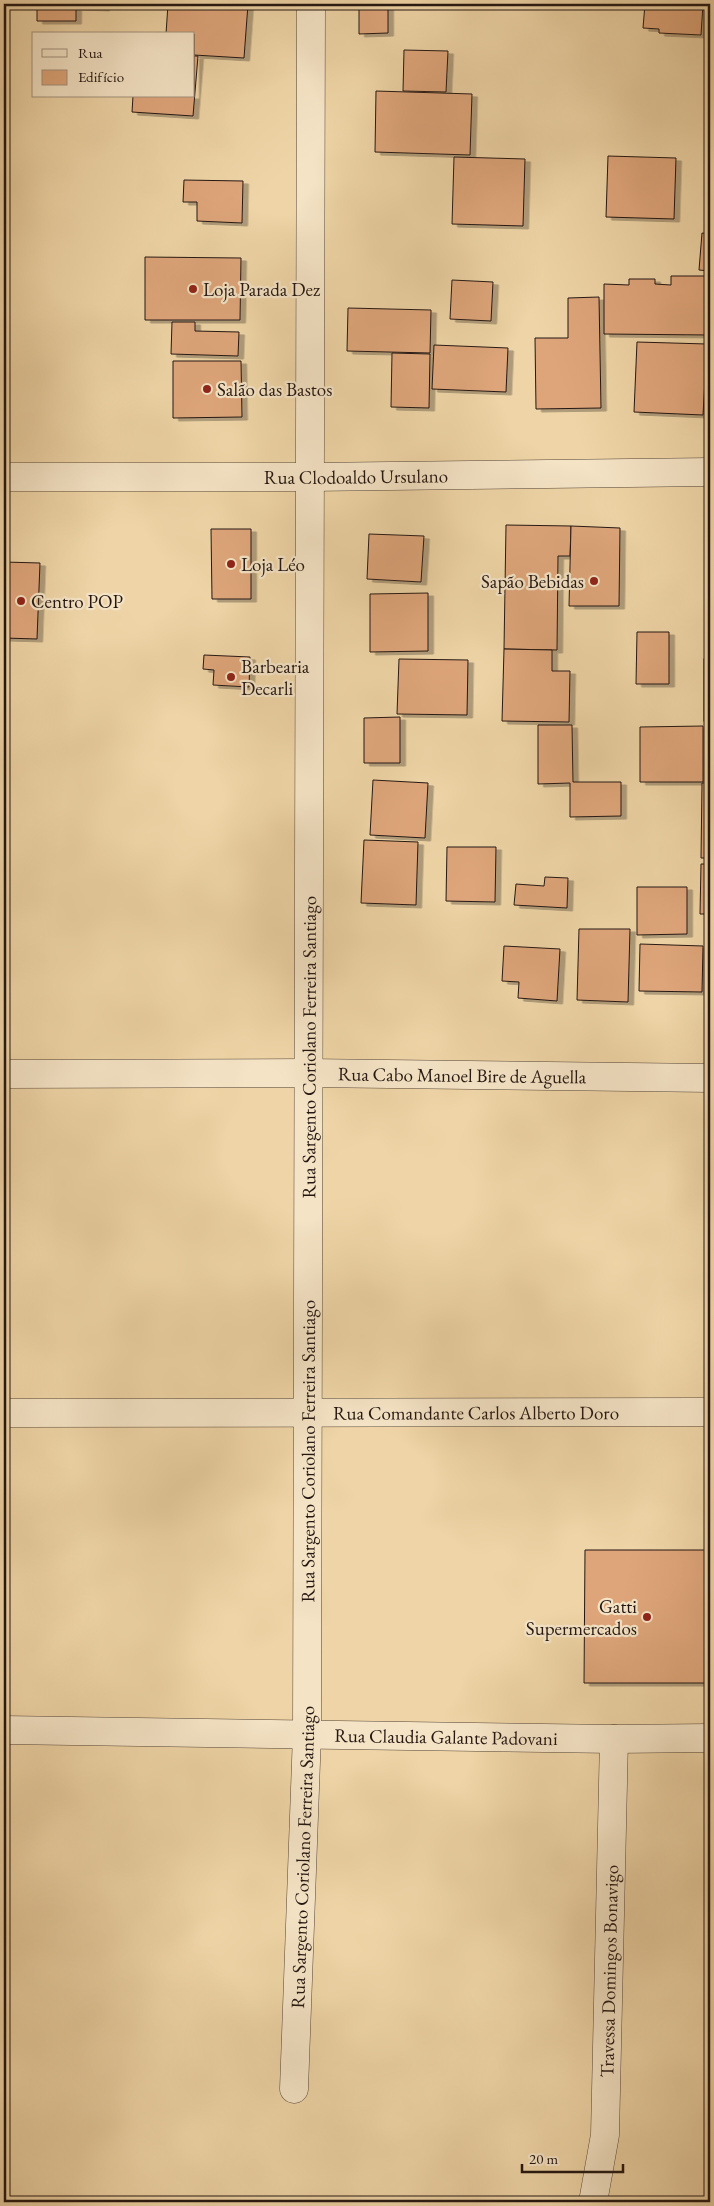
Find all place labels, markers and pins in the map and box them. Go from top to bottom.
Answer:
place label: Loja Parada Dez [203,277,321,302]
marker: Loja Parada Dez [187,283,199,295]
place label: Salão das Bastos [217,377,332,402]
marker: Salão das Bastos [201,383,213,395]
place label: Loja Léo [241,552,305,577]
marker: Loja Léo [225,558,237,570]
place label: Sapão Bebidas [481,569,584,594]
marker: Sapão Bebidas [588,575,600,587]
place label: Centro POP [31,589,123,614]
marker: Centro POP [15,595,27,607]
place label: Barbearia Decarli [241,654,310,701]
marker: Barbearia Decarli [225,671,237,683]
place label: Gatti Supermercados [526,1594,637,1641]
marker: Gatti Supermercados [641,1611,653,1623]

